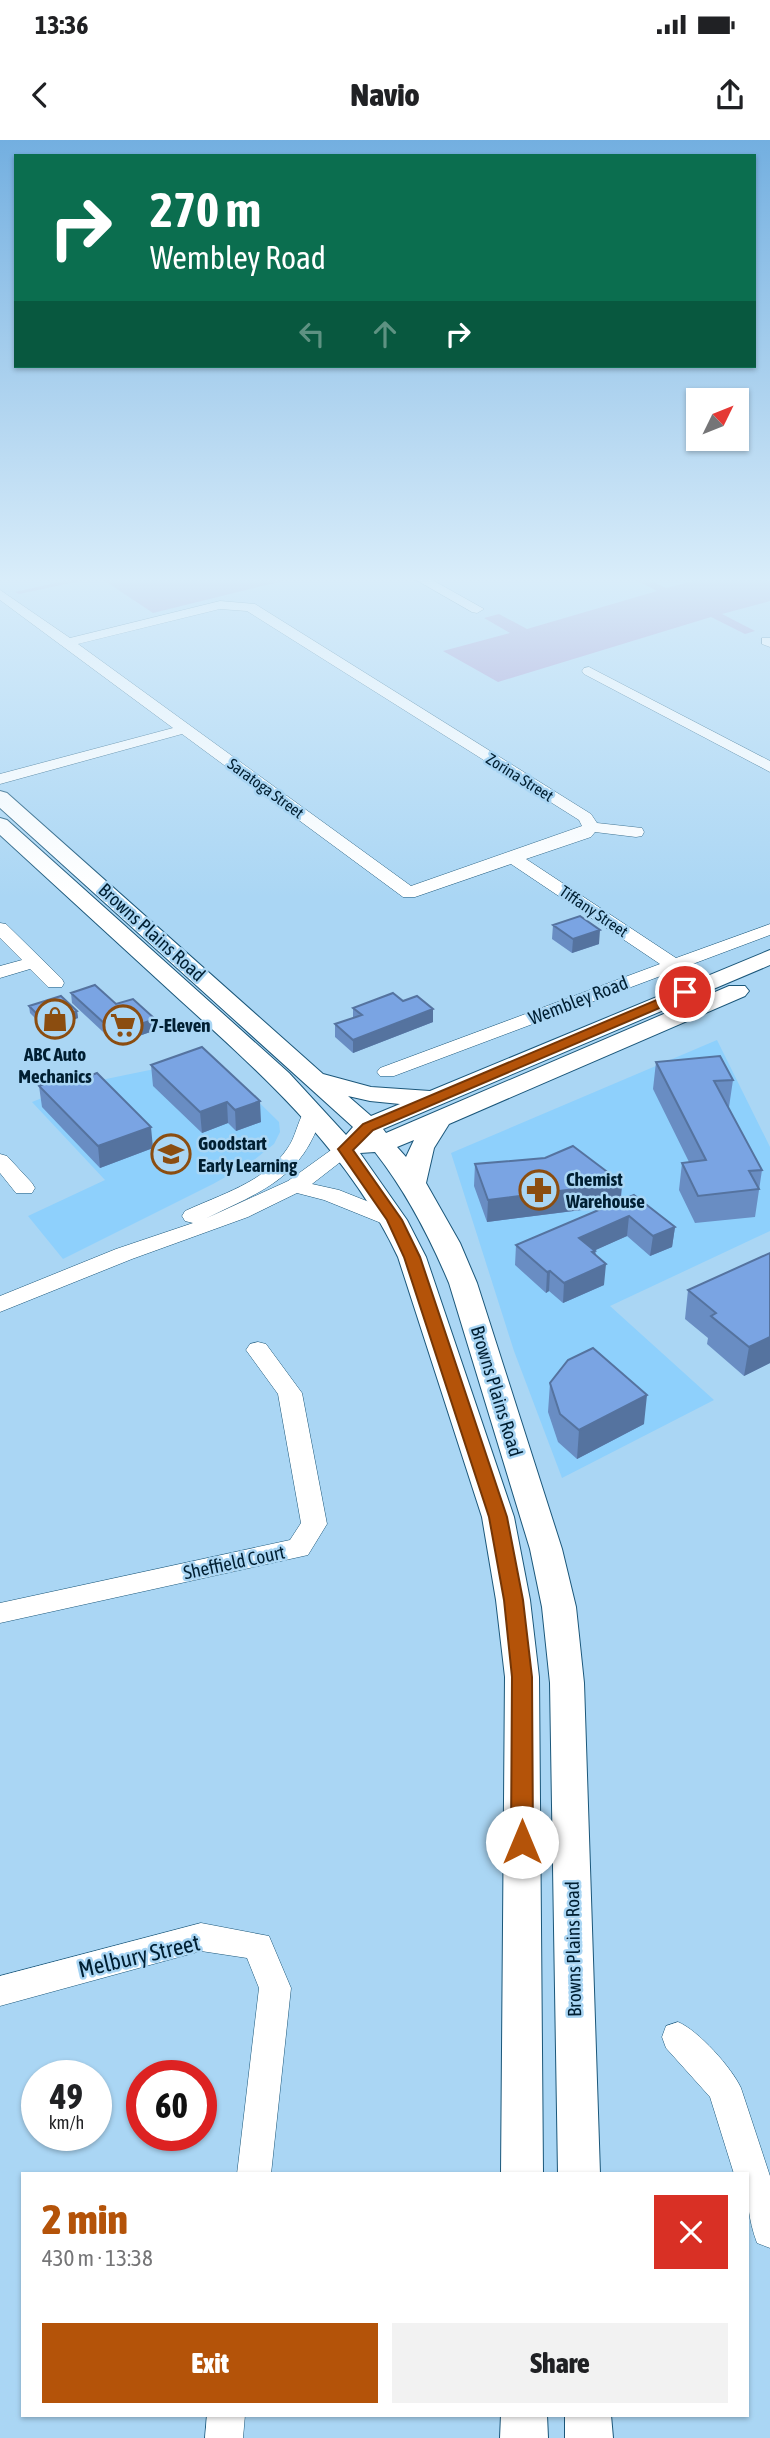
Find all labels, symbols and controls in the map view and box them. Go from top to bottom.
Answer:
text: 13:36 [35,10,89,40]
icon: back [21,76,59,114]
text: Navio [350,76,420,113]
icon: share [711,76,749,114]
text: 270 m [150,181,261,237]
icon: right [35,182,126,273]
text: Wembley Road [150,239,326,276]
icon: left [293,315,331,353]
icon: ahead [366,315,404,353]
icon: right [439,315,477,353]
north arrow [686,388,749,452]
map controls [686,388,749,451]
street label: Zorina Street [483,749,557,805]
street label: Saratoga Street [224,754,308,823]
street label: Browns Plains Road [94,878,210,986]
street label: Tiffany Street [556,882,632,941]
pin [655,962,715,1022]
street label: Wembley Road [525,971,631,1029]
icon: arrive [666,973,704,1011]
shop icon: ABC Auto Mechanics [34,998,76,1040]
supermarket icon: 7-Eleven [102,1004,144,1046]
place label: 7-Eleven [150,1014,211,1036]
place label: ABC Auto Mechanics [18,1043,92,1087]
place label: Goodstart Early Learning [198,1132,298,1176]
school or university icon: Goodstart Early Learning [150,1133,192,1175]
place label: Chemist Warehouse [565,1168,645,1212]
pharmacy icon: Chemist Warehouse [518,1169,560,1211]
street label: Browns Plains Road [467,1323,527,1459]
street label: Sheffield Court [181,1541,287,1583]
position arrow [485,1805,559,1879]
street label: Browns Plains Road [561,1881,585,2017]
street label: Melbury Street [76,1929,202,1983]
speed limit sign: 60 [126,2060,217,2151]
text: 49 [50,2076,83,2116]
text: km/h [49,2112,84,2133]
text: 2 min [42,2195,128,2243]
button: close [654,2195,728,2269]
text: 430 m · 13:38 [42,2245,153,2271]
button: Exit [42,2323,378,2403]
button: Share [392,2323,728,2403]

